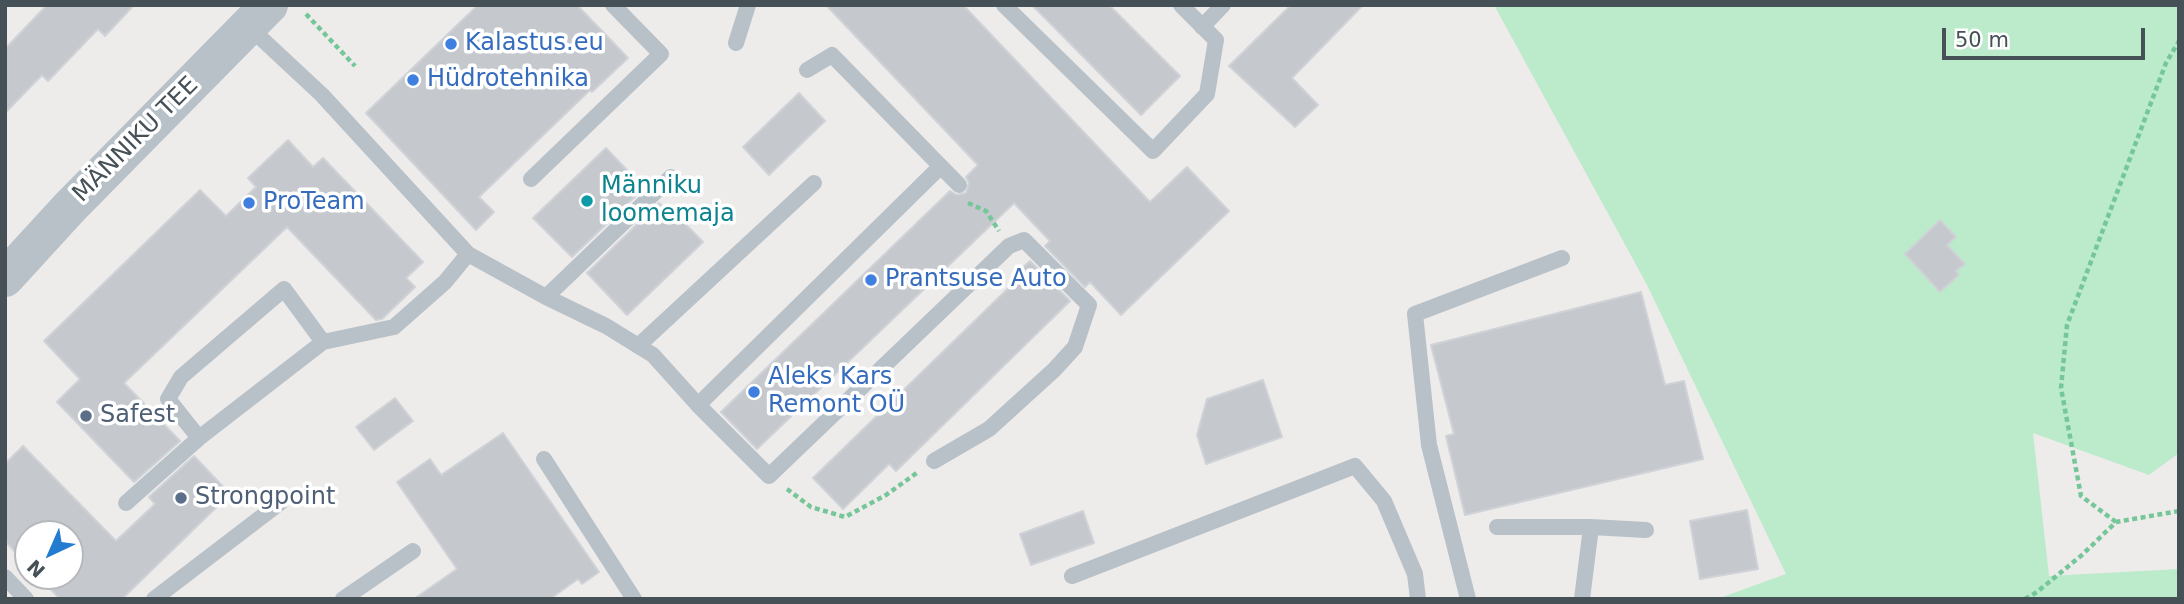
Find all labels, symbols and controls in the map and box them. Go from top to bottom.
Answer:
scale bar [1946,14,2149,58]
text: 50 m [1955,28,2009,52]
place label: Kalastus.eu [465,30,604,58]
marker: Kalastus.eu [443,36,459,52]
place label: Hüdrotehnika [427,66,589,94]
street label: MÄNNIKU TEE [67,71,205,209]
marker: Hüdrotehnika [405,72,421,88]
place label: Männiku loomemaja [601,173,735,229]
place label: ProTeam [263,189,365,217]
marker: Männiku loomemaja [579,193,595,209]
marker: ProTeam [241,195,257,211]
place label: Prantsuse Auto [885,266,1067,294]
marker: Prantsuse Auto [863,272,879,288]
place label: Aleks Kars Remont OÜ [768,364,905,420]
marker: Aleks Kars Remont OÜ [746,384,762,400]
place label: Safest [100,402,175,430]
marker: Safest [78,408,94,424]
place label: Strongpoint [195,484,335,512]
marker: Strongpoint [173,490,189,506]
north arrow [14,520,84,590]
text: N [22,555,49,582]

